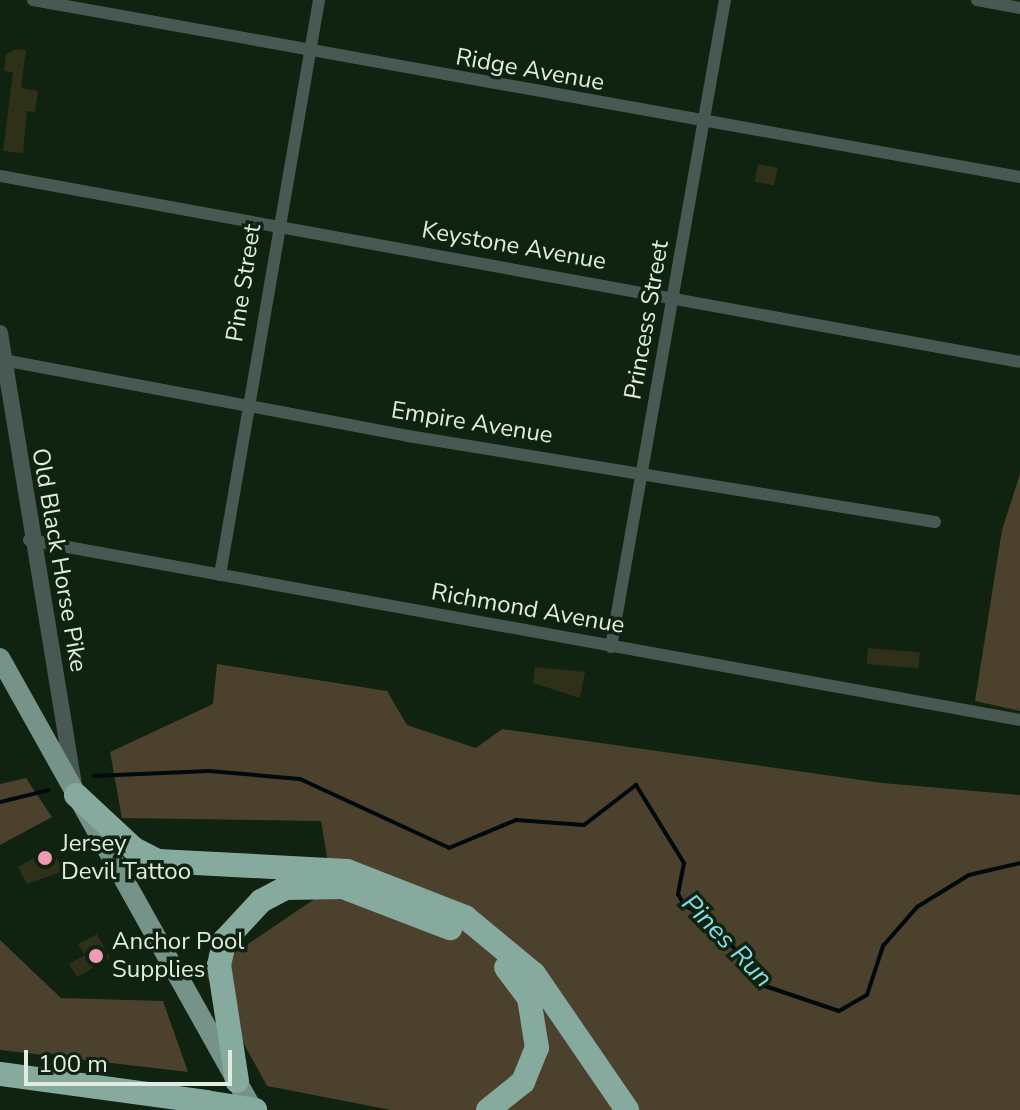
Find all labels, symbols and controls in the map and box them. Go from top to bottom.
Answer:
street label: Ridge Avenue [453,43,607,97]
street label: Keystone Avenue [420,216,608,276]
street label: Pine Street [220,222,268,344]
street label: Princess Street [619,238,675,402]
street label: Empire Avenue [389,396,555,450]
street label: Old Black Horse Pike [25,446,93,674]
street label: Richmond Avenue [429,578,627,640]
place label: Jersey Devil Tattoo [61,830,191,886]
marker: Jersey Devil Tattoo [36,849,54,867]
water label: Pines Run [675,888,779,994]
place label: Anchor Pool Supplies [112,928,244,984]
marker: Anchor Pool Supplies [87,947,105,965]
scale bar [28,1034,236,1084]
text: 100 m [38,1048,108,1080]

